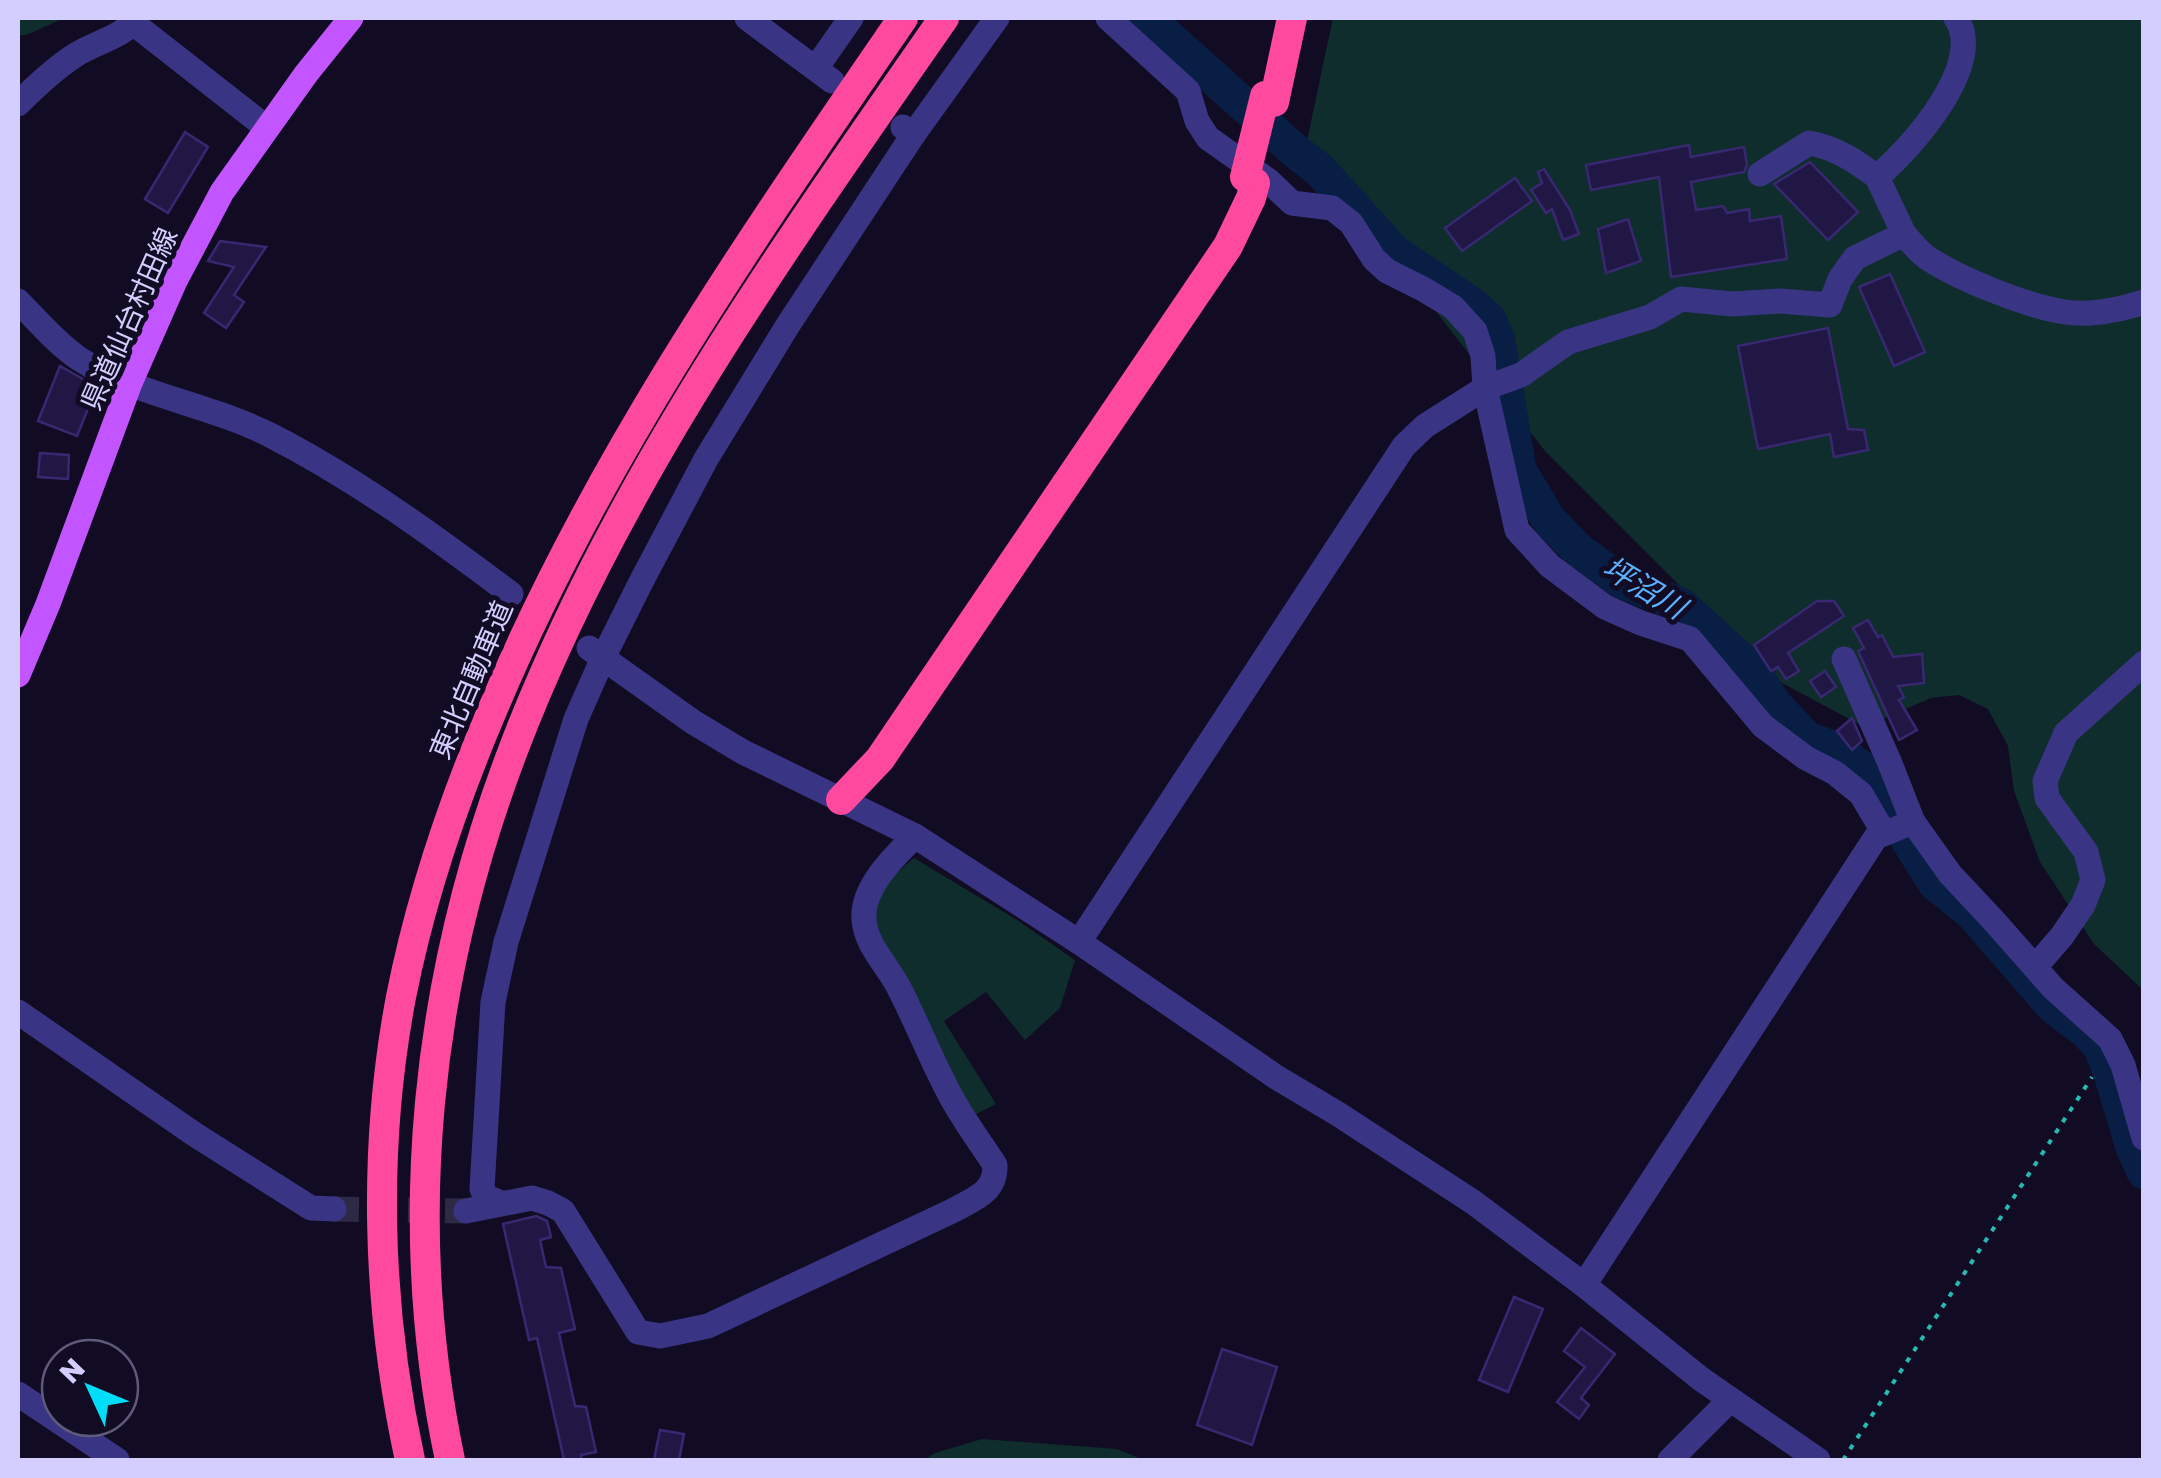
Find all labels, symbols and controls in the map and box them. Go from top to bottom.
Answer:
street label: 県道仙台村田線 [74,223,183,415]
water label: 坪沼川 [1597,549,1695,627]
street label: 東北自動車道 [423,596,519,764]
north arrow [40,1338,140,1438]
text: N [52,1351,91,1389]

